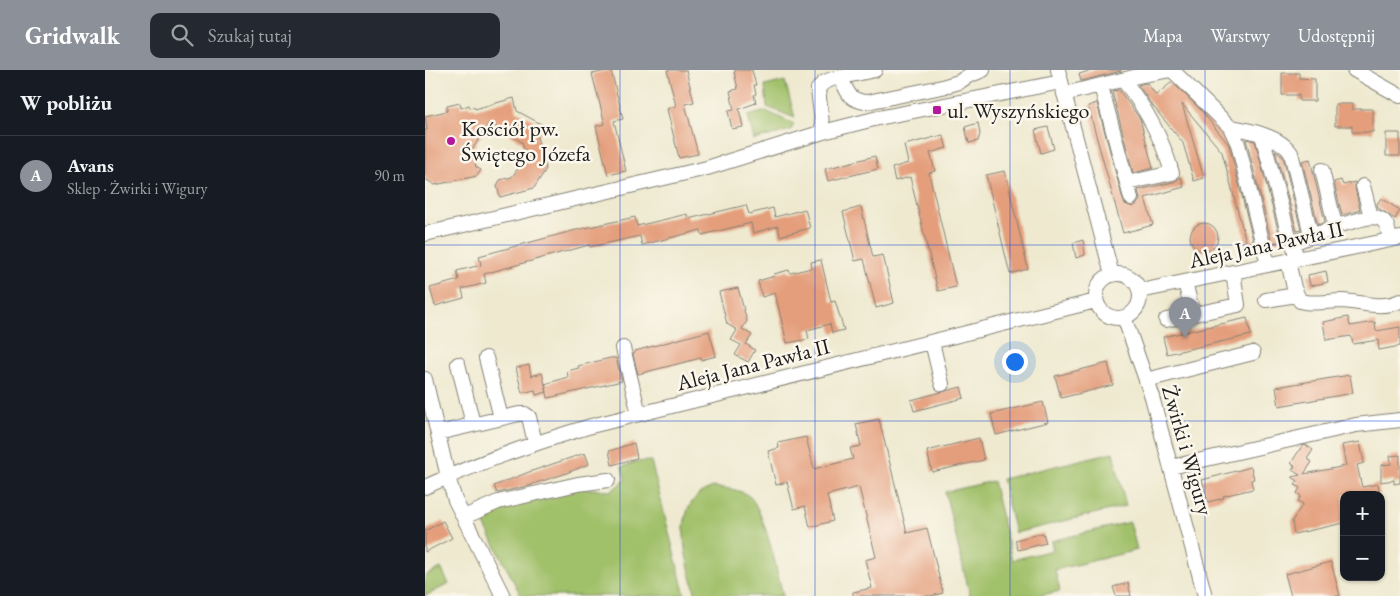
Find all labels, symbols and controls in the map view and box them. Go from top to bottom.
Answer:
search box [150,13,500,58]
text: Gridwalk [25,20,120,51]
icon: search [168,21,196,49]
text: Szukaj tutaj [208,23,292,48]
text: Mapa [1143,24,1182,47]
text: Warstwy [1210,24,1270,47]
text: Udostępnij [1298,24,1375,47]
text: W pobliżu [20,89,112,116]
place label: ul. Wyszyńskiego [947,96,1090,125]
marker: ul. Wyszyńskiego [931,104,943,116]
place label: Kościół pw. Świętego Józefa [461,114,591,168]
marker: Kościół pw. Świętego Józefa [445,135,457,147]
text: Avans [67,153,114,178]
text: A [30,165,42,186]
text: 90 m [374,165,405,186]
text: Sklep · Żwirki i Wigury [67,178,208,199]
street label: Aleja Jana Pawła II [1185,214,1346,275]
pin: A [1169,297,1201,338]
street label: Aleja Jana Pawła II [672,331,833,398]
your location [1002,349,1028,375]
street label: Żwirki i Wigury [1155,382,1220,519]
map controls [1340,491,1385,581]
button: + [1340,491,1385,536]
button: − [1340,536,1385,581]

